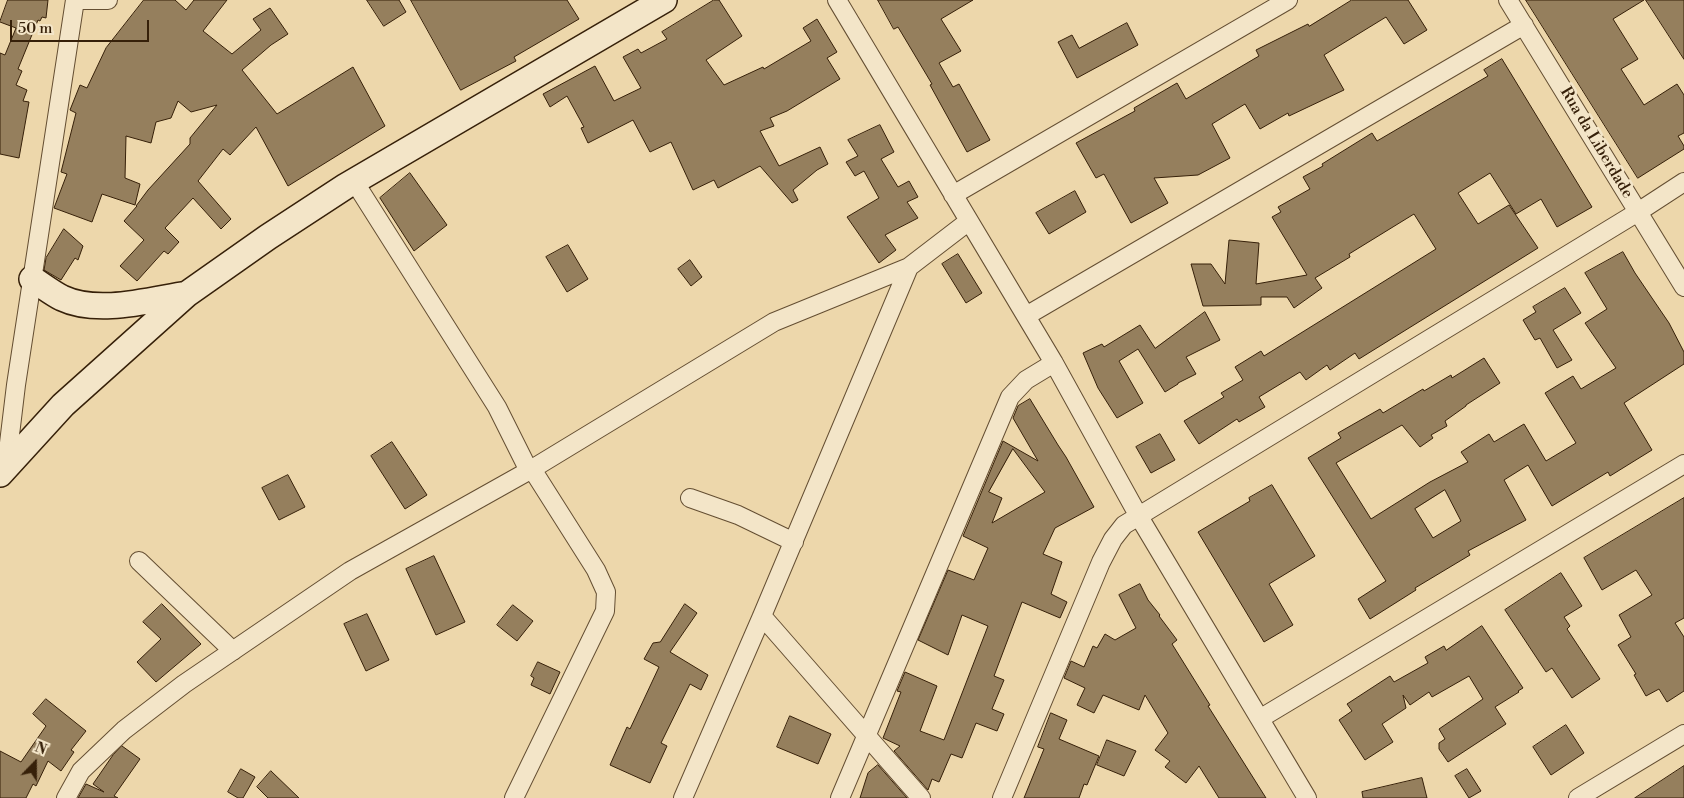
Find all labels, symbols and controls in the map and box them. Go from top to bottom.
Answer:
scale bar [12,10,151,42]
text: 50 m [18,19,52,38]
street label: Rua da Liberdade [1555,84,1637,202]
north arrow [10,738,60,788]
text: N [32,739,49,760]

